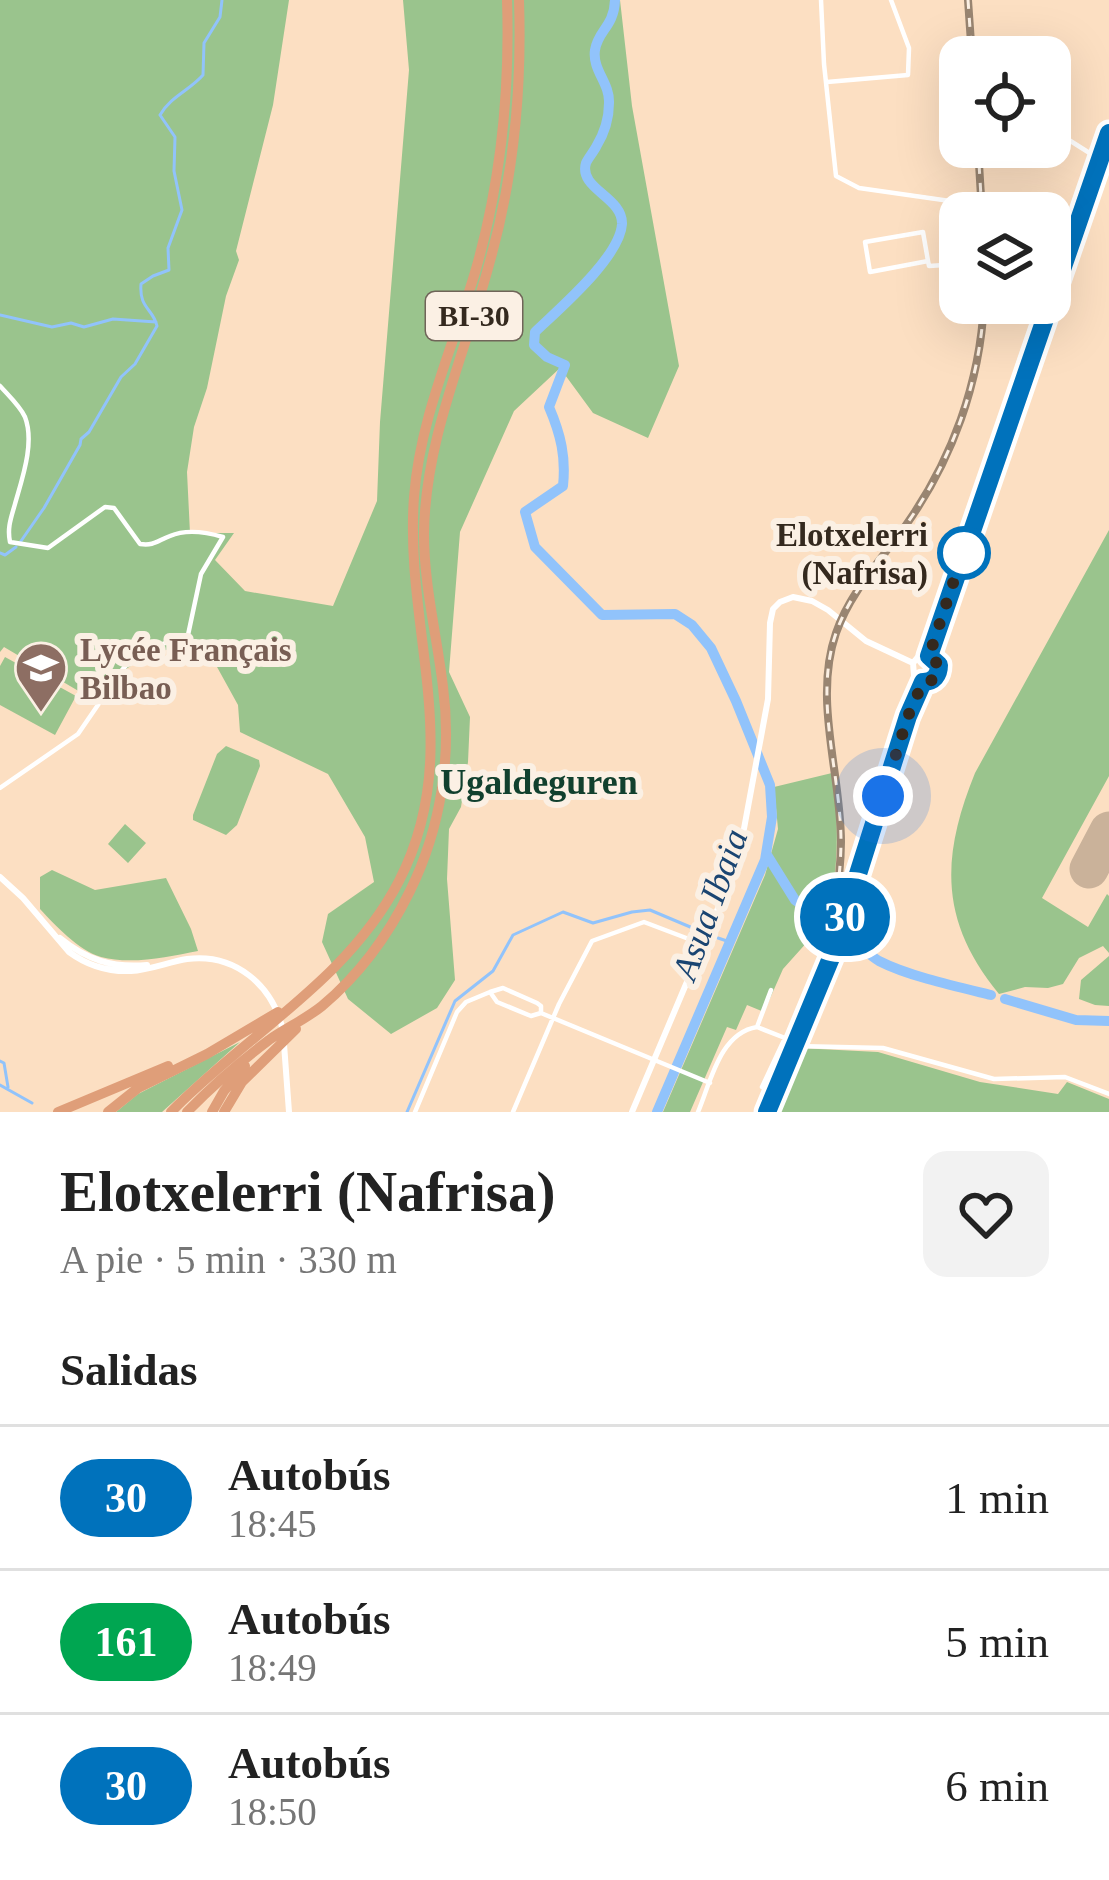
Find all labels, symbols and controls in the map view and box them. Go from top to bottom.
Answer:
map controls [939,36,1071,324]
button: locate [939,36,1071,168]
button: layers [939,192,1071,324]
road number: BI-30 [426,292,522,340]
place label: Elotxelerri (Nafrisa) [776,517,928,592]
marker: Elotxelerri (Nafrisa) [939,528,989,578]
place label: Lycée Français Bilbao [80,632,292,706]
school or university icon: Lycée Français Bilbao [13,640,69,714]
district label: Ugaldeguren [440,762,638,802]
your location [853,766,913,826]
water label: Asua Ibaia [664,824,756,987]
line badge: 30 [791,878,899,956]
text: 30 [824,894,866,940]
button: heart [923,1151,1049,1277]
text: Elotxelerri (Nafrisa) [60,1160,555,1223]
text: A pie · 5 min · 330 m [60,1238,397,1281]
text: Salidas [60,1345,198,1395]
text: Autobús [228,1450,391,1500]
text: 1 min [945,1473,1049,1523]
text: 30 [105,1475,147,1521]
text: 18:45 [228,1502,317,1545]
text: Autobús [228,1594,391,1644]
text: 5 min [945,1617,1049,1667]
text: 161 [95,1619,158,1665]
text: 18:49 [228,1646,317,1689]
text: Autobús [228,1738,391,1788]
text: 6 min [945,1761,1049,1811]
text: 30 [105,1763,147,1809]
text: 18:50 [228,1790,317,1833]

